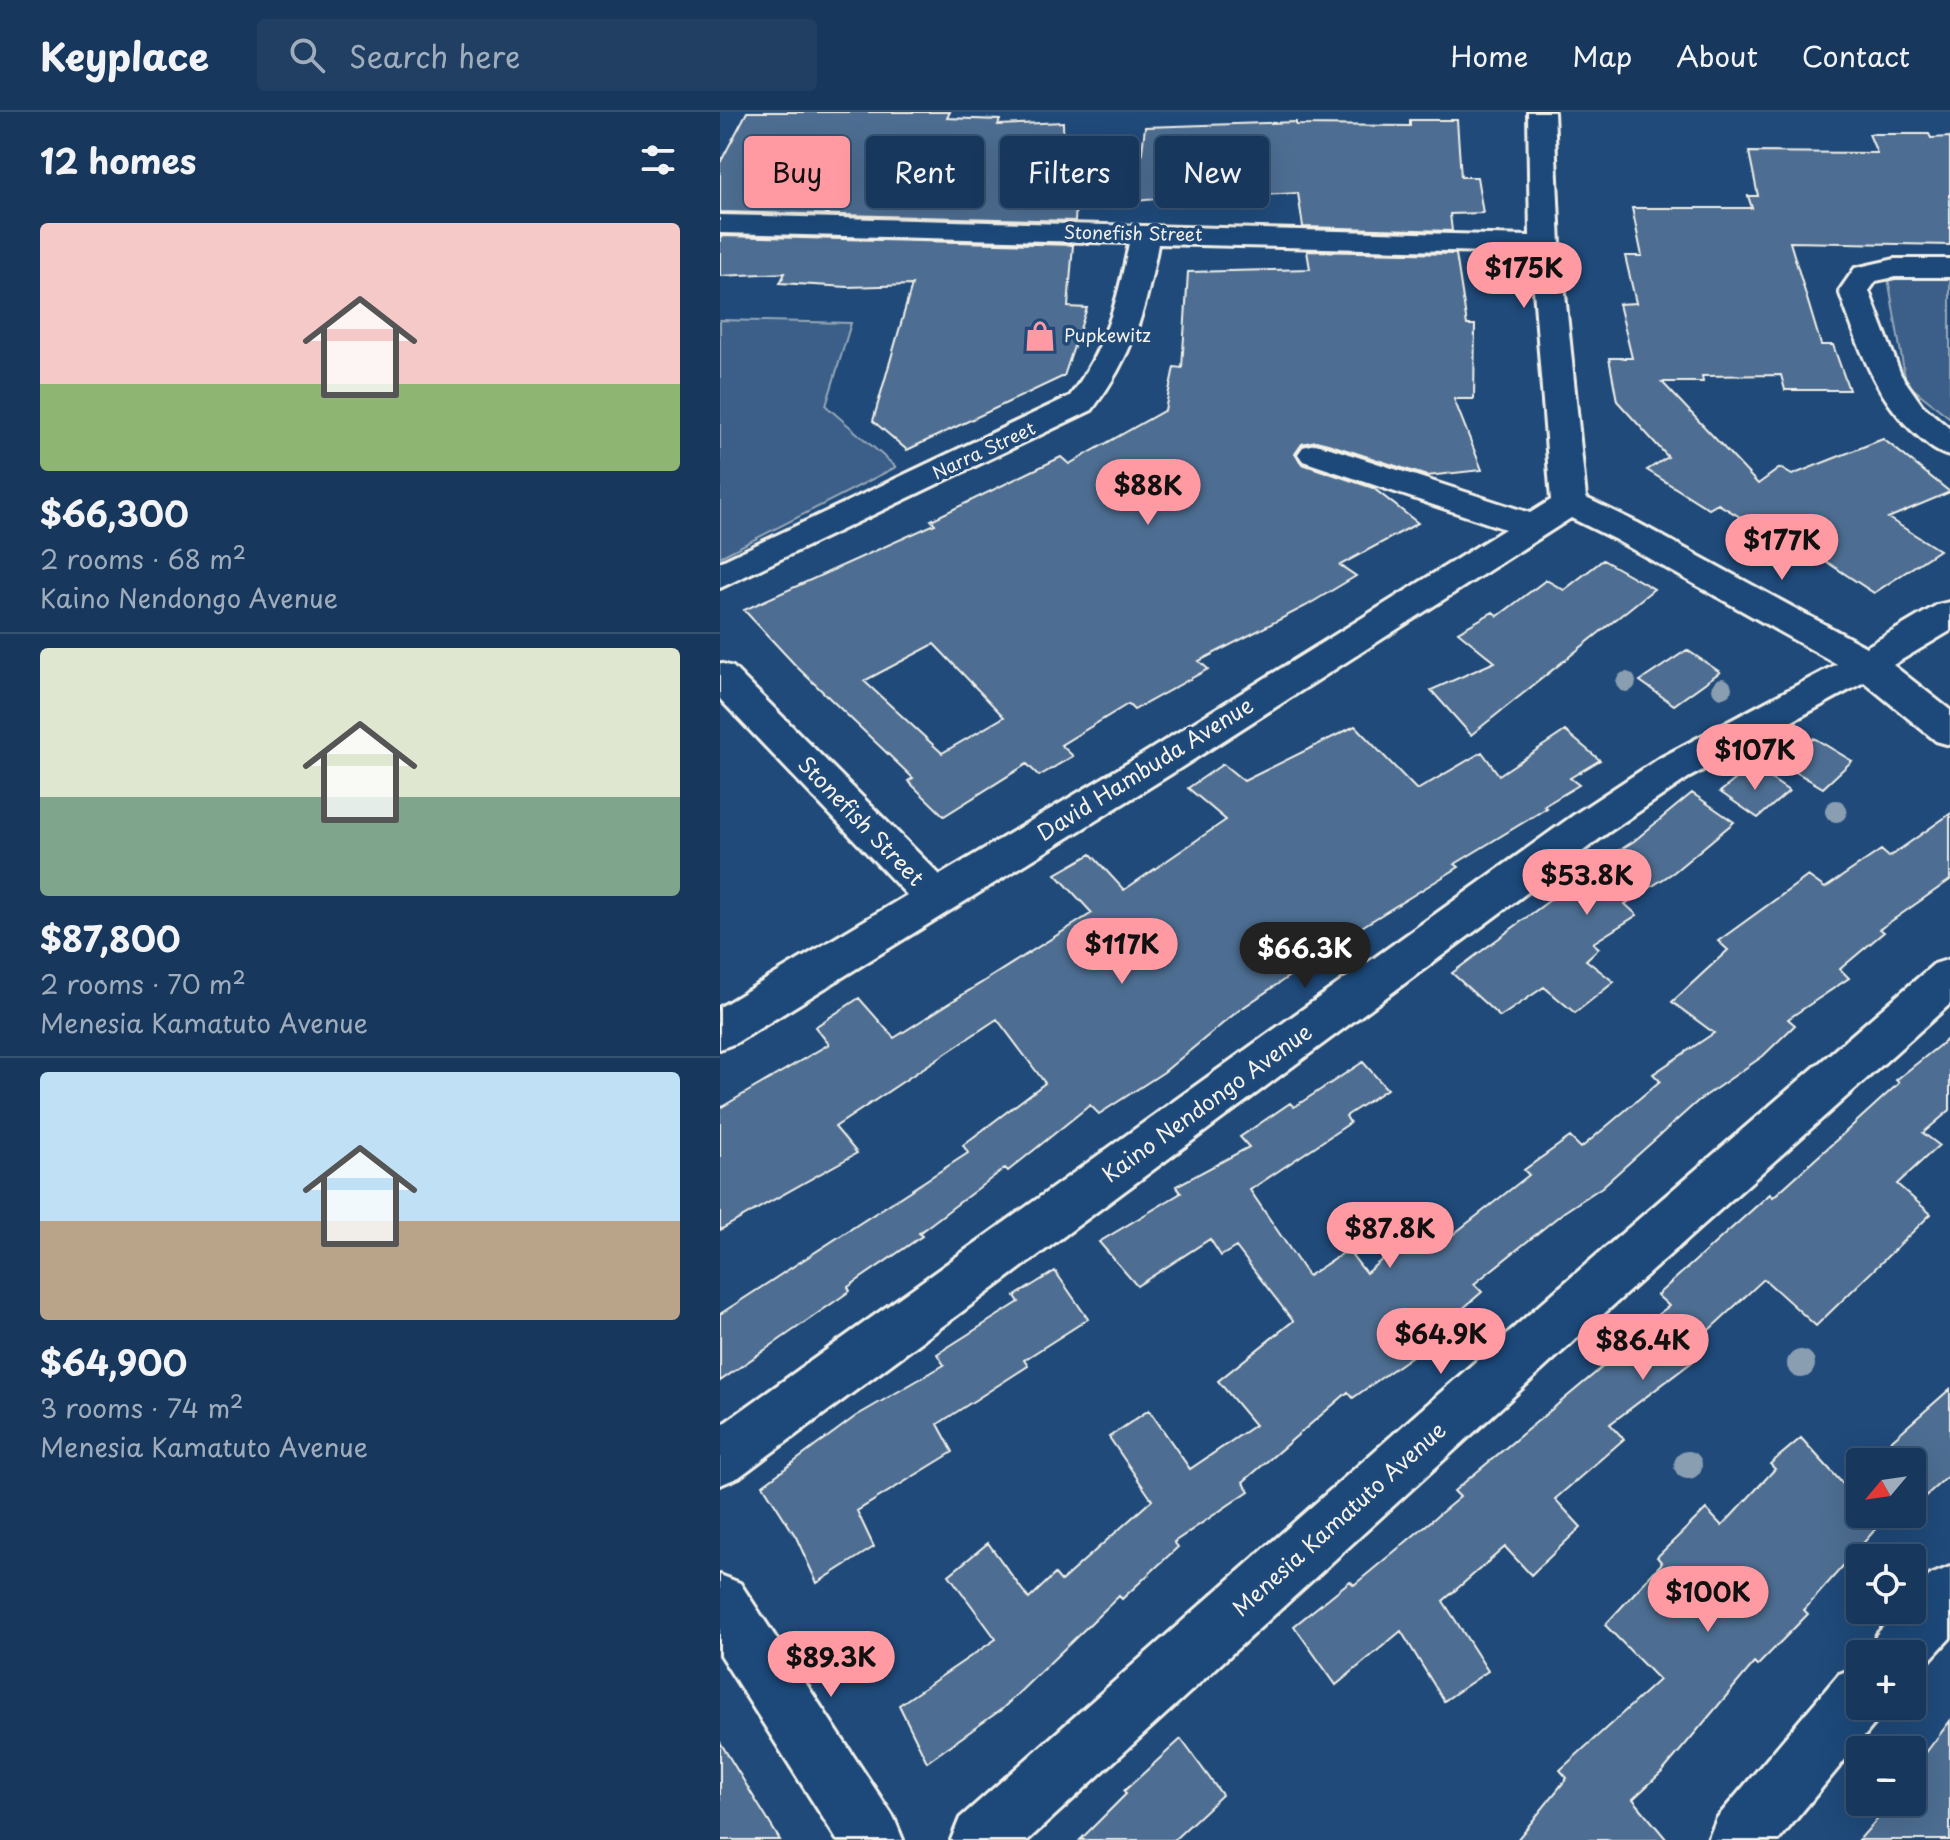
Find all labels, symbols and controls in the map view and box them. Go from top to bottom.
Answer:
search box [257,19,817,91]
text: Keyplace [40,27,209,84]
icon: search [285,33,329,77]
text: Search here [349,33,521,78]
text: Home [1450,34,1528,77]
text: Map [1572,34,1632,77]
text: About [1676,34,1758,77]
text: Contact [1802,34,1910,77]
text: 12 homes [40,134,196,186]
chip: Buy [744,136,850,208]
chip: Rent [866,136,984,208]
chip: Filters [1000,136,1139,208]
chip: New [1155,136,1269,208]
icon: filters [636,138,680,182]
street label: Stonefish Street [1063,218,1203,247]
pin: $175K [1468,242,1580,310]
text: $175K [1485,248,1563,287]
icon: home [288,275,432,419]
shop icon: Pupkewitz [1023,319,1057,353]
place label: Pupkewitz [1064,321,1151,348]
street label: Narra Street [927,414,1039,485]
pin: $88K [1101,459,1195,527]
text: $88K [1114,465,1182,504]
text: $66,300 [40,487,189,539]
pin: $177K [1726,514,1838,582]
text: $177K [1743,520,1821,559]
text: 2 rooms · 68 m² [40,539,246,578]
text: Kaino Nendongo Avenue [40,578,338,617]
street label: David Hambuda Avenue [1030,688,1259,848]
icon: home [288,700,432,844]
pin: $107K [1699,724,1811,792]
text: $107K [1715,730,1795,769]
street label: Stonefish Street [791,747,933,892]
pin: $53.8K [1522,849,1652,917]
text: $53.8K [1540,855,1634,894]
text: $87,800 [40,912,181,964]
pin: $117K [1066,918,1178,986]
pin: $66.3K [1240,922,1370,990]
text: $117K [1085,924,1159,963]
text: $66.3K [1258,928,1352,967]
text: 2 rooms · 70 m² [40,964,246,1003]
text: Menesia Kamatuto Avenue [40,1003,368,1042]
street label: Kaino Nendongo Avenue [1094,1014,1318,1189]
icon: home [288,1124,432,1268]
pin: $87.8K [1325,1202,1455,1270]
text: $87.8K [1345,1208,1435,1247]
pin: $64.9K [1376,1308,1506,1376]
text: $64.9K [1395,1314,1487,1353]
pin: $86.4K [1578,1314,1708,1382]
text: $86.4K [1596,1320,1690,1359]
text: $64,900 [40,1336,187,1388]
text: 3 rooms · 74 m² [40,1388,244,1427]
street label: Menesia Kamatuto Avenue [1224,1413,1452,1623]
text: Menesia Kamatuto Avenue [40,1427,368,1466]
north arrow [1846,1448,1926,1528]
map controls [1846,1448,1926,1816]
button: locate [1846,1544,1926,1624]
pin: $100K [1652,1566,1764,1634]
text: $100K [1666,1572,1750,1611]
pin: $89.3K [766,1631,896,1699]
text: $89.3K [786,1637,876,1676]
button: + [1846,1640,1926,1720]
button: − [1846,1736,1926,1816]

